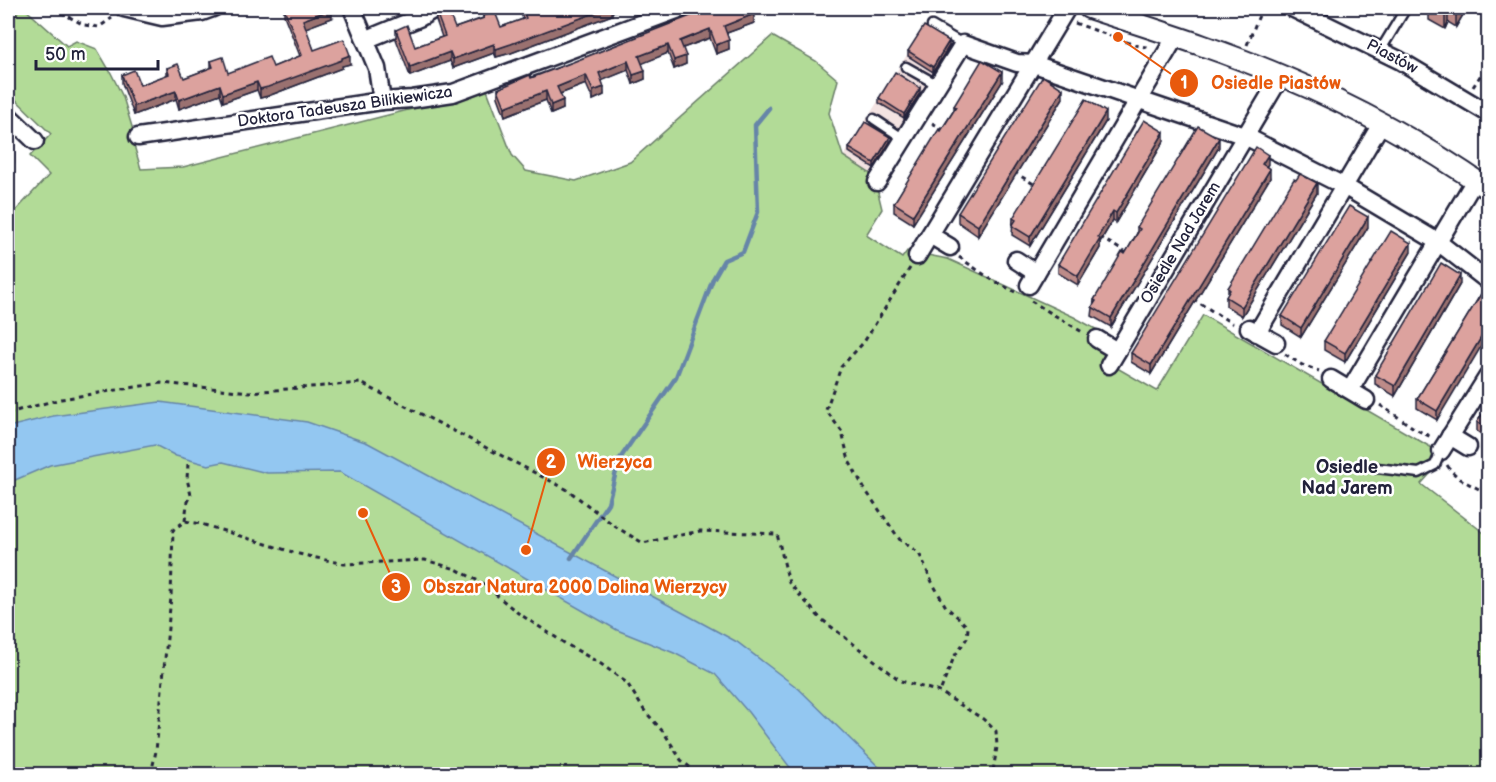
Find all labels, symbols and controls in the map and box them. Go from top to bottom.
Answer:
scale bar [36,33,158,71]
street label: Piastów [1363,36,1421,78]
text: 50 m [45,44,86,65]
callout: Osiedle Piastów [1169,65,1353,101]
text: 1 [1180,73,1188,94]
text: Osiedle Piastów [1211,73,1341,94]
street label: Doktora Tadeusza Bilikiewicza [236,83,454,131]
street label: Osiedle Nad Jarem [1137,179,1225,307]
callout: Wierzyca [536,444,664,480]
text: 2 [546,452,557,473]
text: Wierzyca [578,452,652,473]
district label: Osiedle Nad Jarem [1302,457,1393,499]
callout: Obszar Natura 2000 Dolina Wierzycy [381,569,739,605]
text: 3 [391,577,401,598]
text: Obszar Natura 2000 Dolina Wierzycy [423,577,728,598]

